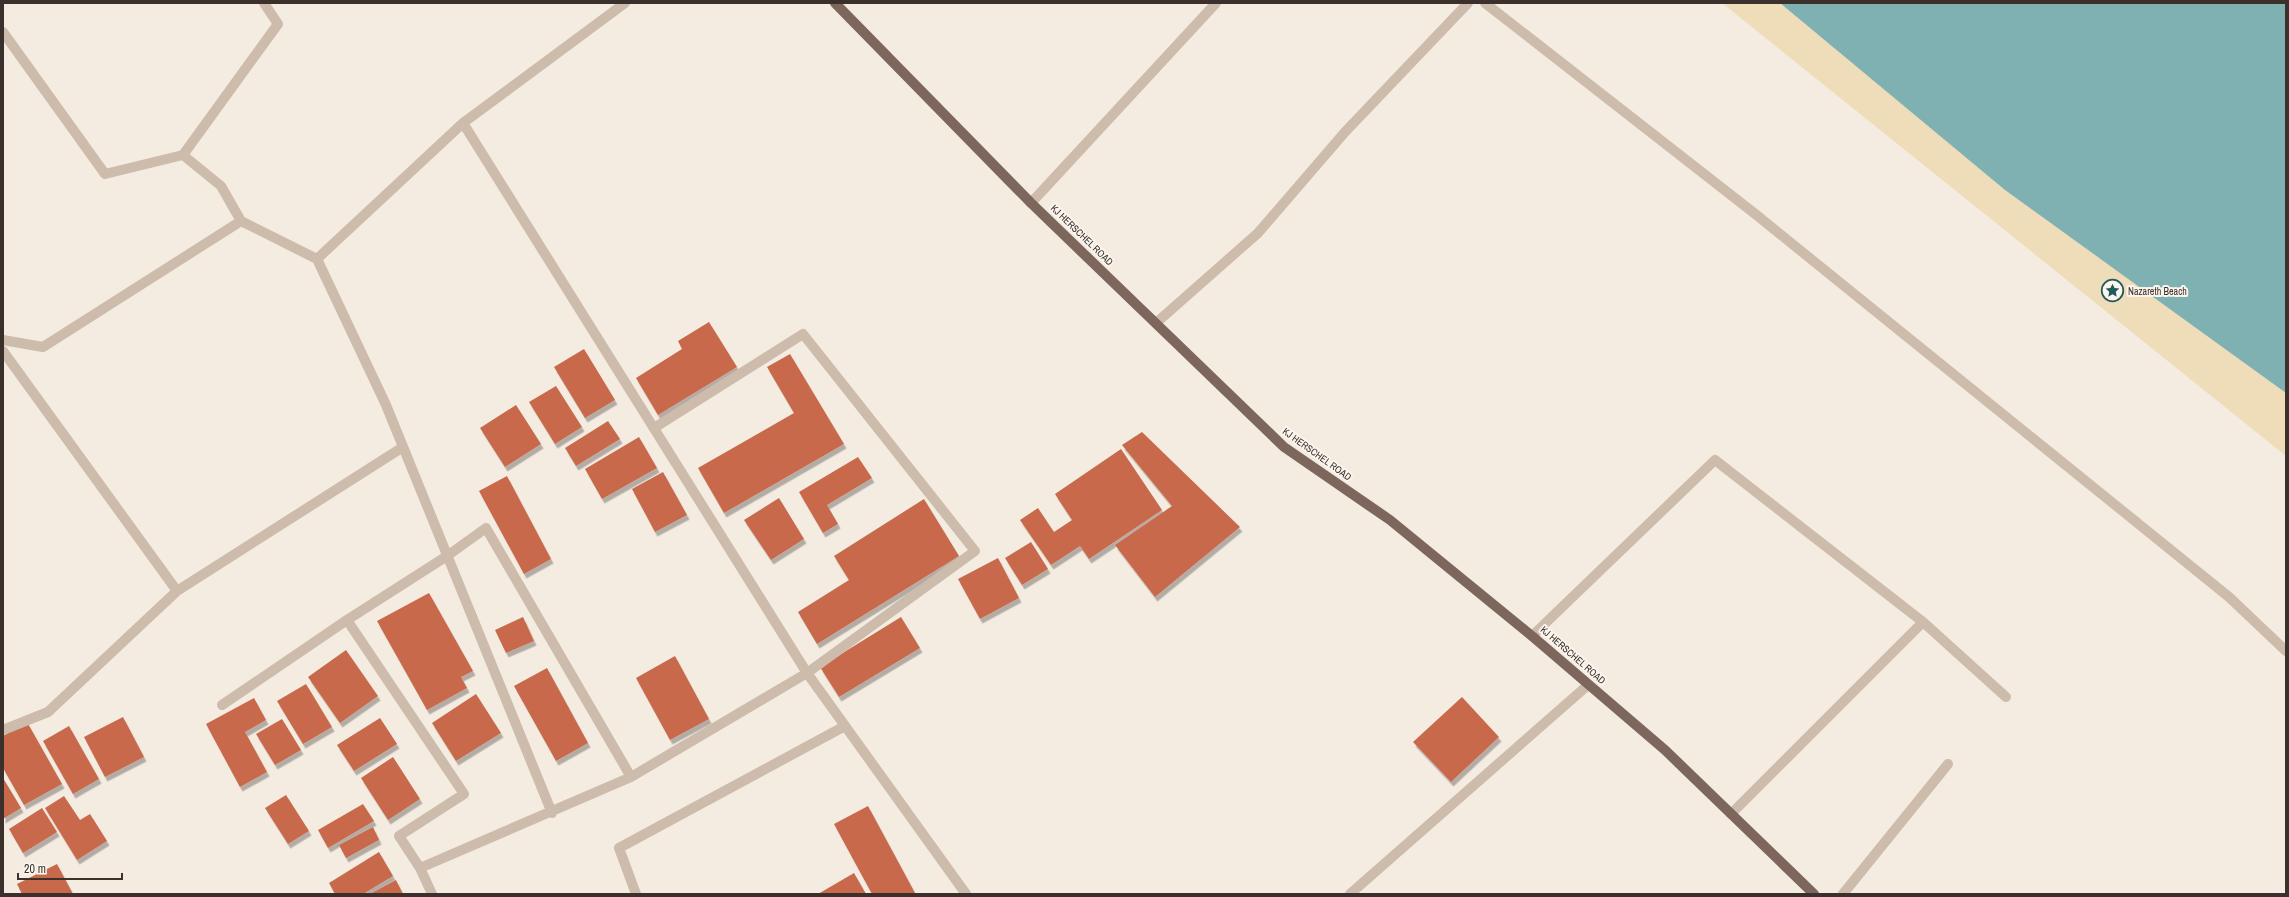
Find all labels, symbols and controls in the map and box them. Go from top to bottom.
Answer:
street label: KJ HERSCHEL ROAD [1048,202,1116,268]
place icon: Nazareth Beach [2100,278,2126,304]
place label: Nazareth Beach [2128,285,2187,298]
street label: KJ HERSCHEL ROAD [1280,425,1354,483]
street label: KJ HERSCHEL ROAD [1538,623,1608,687]
scale bar [18,855,122,881]
text: 20 m [24,861,46,877]

